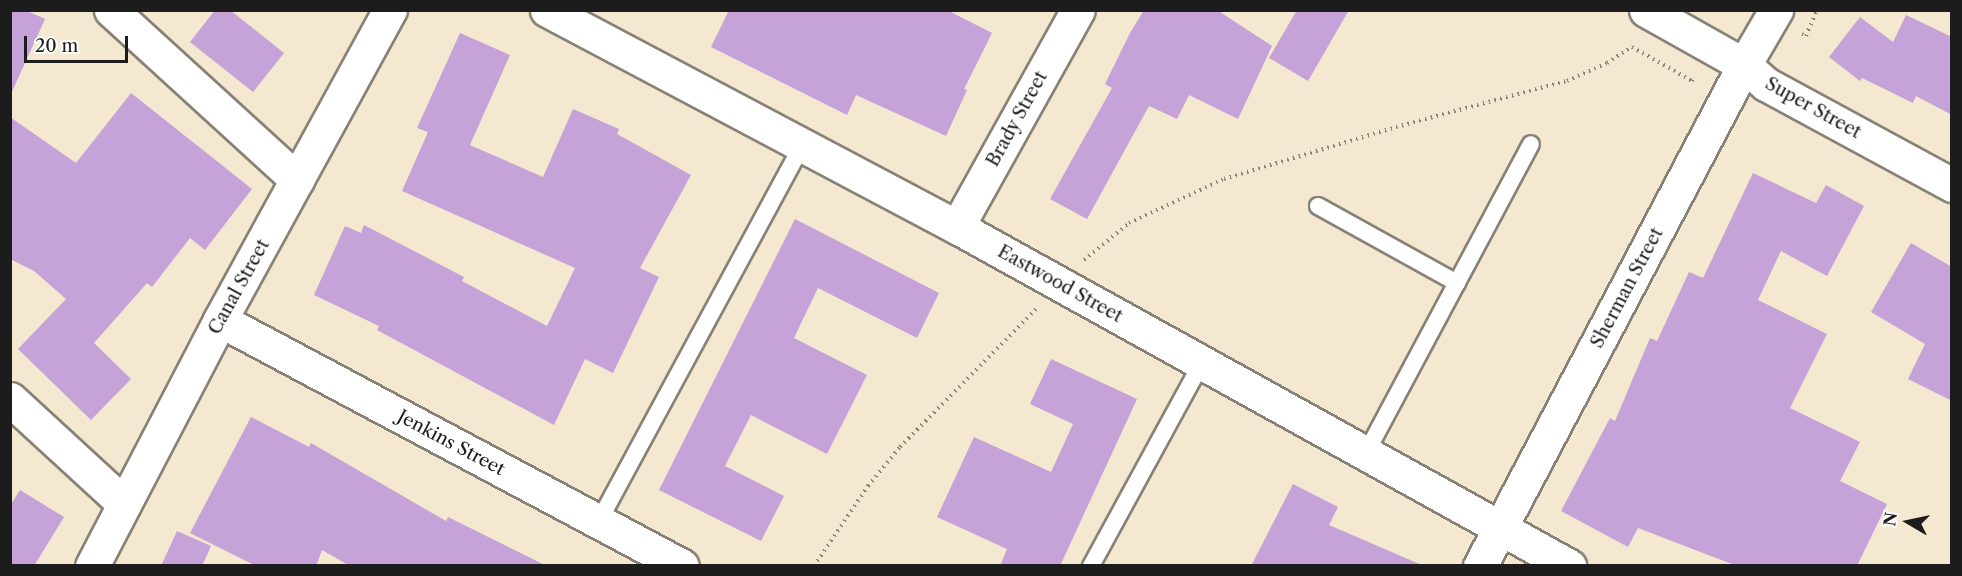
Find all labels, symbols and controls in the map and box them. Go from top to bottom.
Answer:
scale bar [27,24,130,62]
text: 20 m [35,35,78,57]
street label: Brady Street [982,67,1052,171]
street label: Super Street [1761,73,1865,143]
street label: Sherman Street [1586,224,1668,352]
street label: Canal Street [204,236,274,338]
street label: Eastwood Street [994,241,1126,327]
street label: Jenkins Street [394,406,508,480]
north arrow [1878,492,1938,552]
text: N [1879,511,1901,528]

